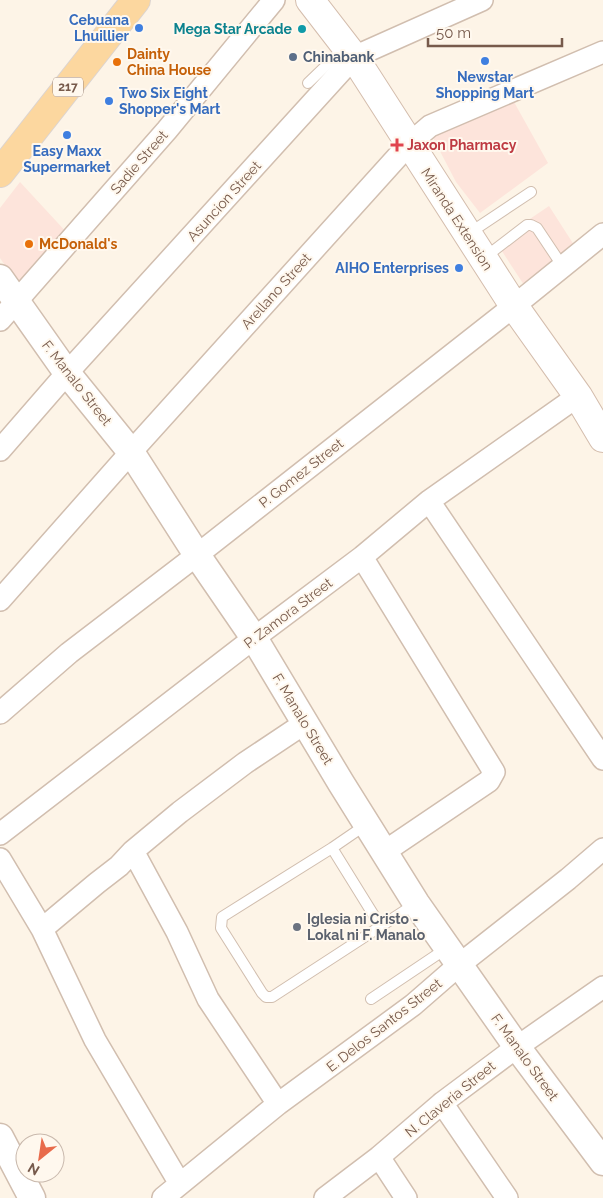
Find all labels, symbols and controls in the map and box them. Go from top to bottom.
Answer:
place label: Cebuana Lhuillier [69,12,130,44]
scale bar [428,15,562,47]
place label: Mega Star Arcade [173,21,293,37]
marker: Cebuana Lhuillier [133,22,145,34]
marker: Mega Star Arcade [296,23,308,35]
text: 50 m [436,24,471,42]
place label: Dainty China House [127,46,212,78]
place label: Chinabank [303,49,374,65]
marker: Chinabank [287,51,299,63]
marker: Newstar Shopping Mart [479,55,491,67]
marker: Dainty China House [111,56,123,68]
place label: Newstar Shopping Mart [436,69,535,101]
road number: 217 [53,77,83,96]
place label: Two Six Eight Shopper's Mart [119,85,221,117]
marker: Two Six Eight Shopper's Mart [103,95,115,107]
street label: Sadie Street [107,127,171,197]
marker: Easy Maxx Supermarket [61,129,73,141]
place label: Jaxon Pharmacy [407,137,517,153]
marker: Jaxon Pharmacy [391,139,403,151]
place label: Easy Maxx Supermarket [23,143,111,175]
street label: Asuncion Street [184,157,264,244]
street label: Miranda Extension [418,165,496,273]
place label: McDonald's [39,236,118,252]
marker: McDonald's [23,238,35,250]
street label: Arellano Street [238,250,314,332]
place label: AIHO Enterprises [335,260,449,276]
marker: AIHO Enterprises [453,262,465,274]
street label: F. Manalo Street [39,337,115,429]
street label: P. Gomez Street [256,435,346,511]
street label: P. Zamora Street [241,574,335,651]
street label: F. Manalo Street [270,671,337,768]
place label: Iglesia ni Cristo - Lokal ni F. Manalo [307,911,426,943]
marker: Iglesia ni Cristo - Lokal ni F. Manalo [291,921,303,933]
street label: E. Delos Santos Street [323,975,445,1075]
street label: F. Manalo Street [488,1010,562,1104]
street label: N. Claveria Street [402,1058,499,1140]
north arrow [15,1133,65,1183]
text: N [25,1160,42,1179]

